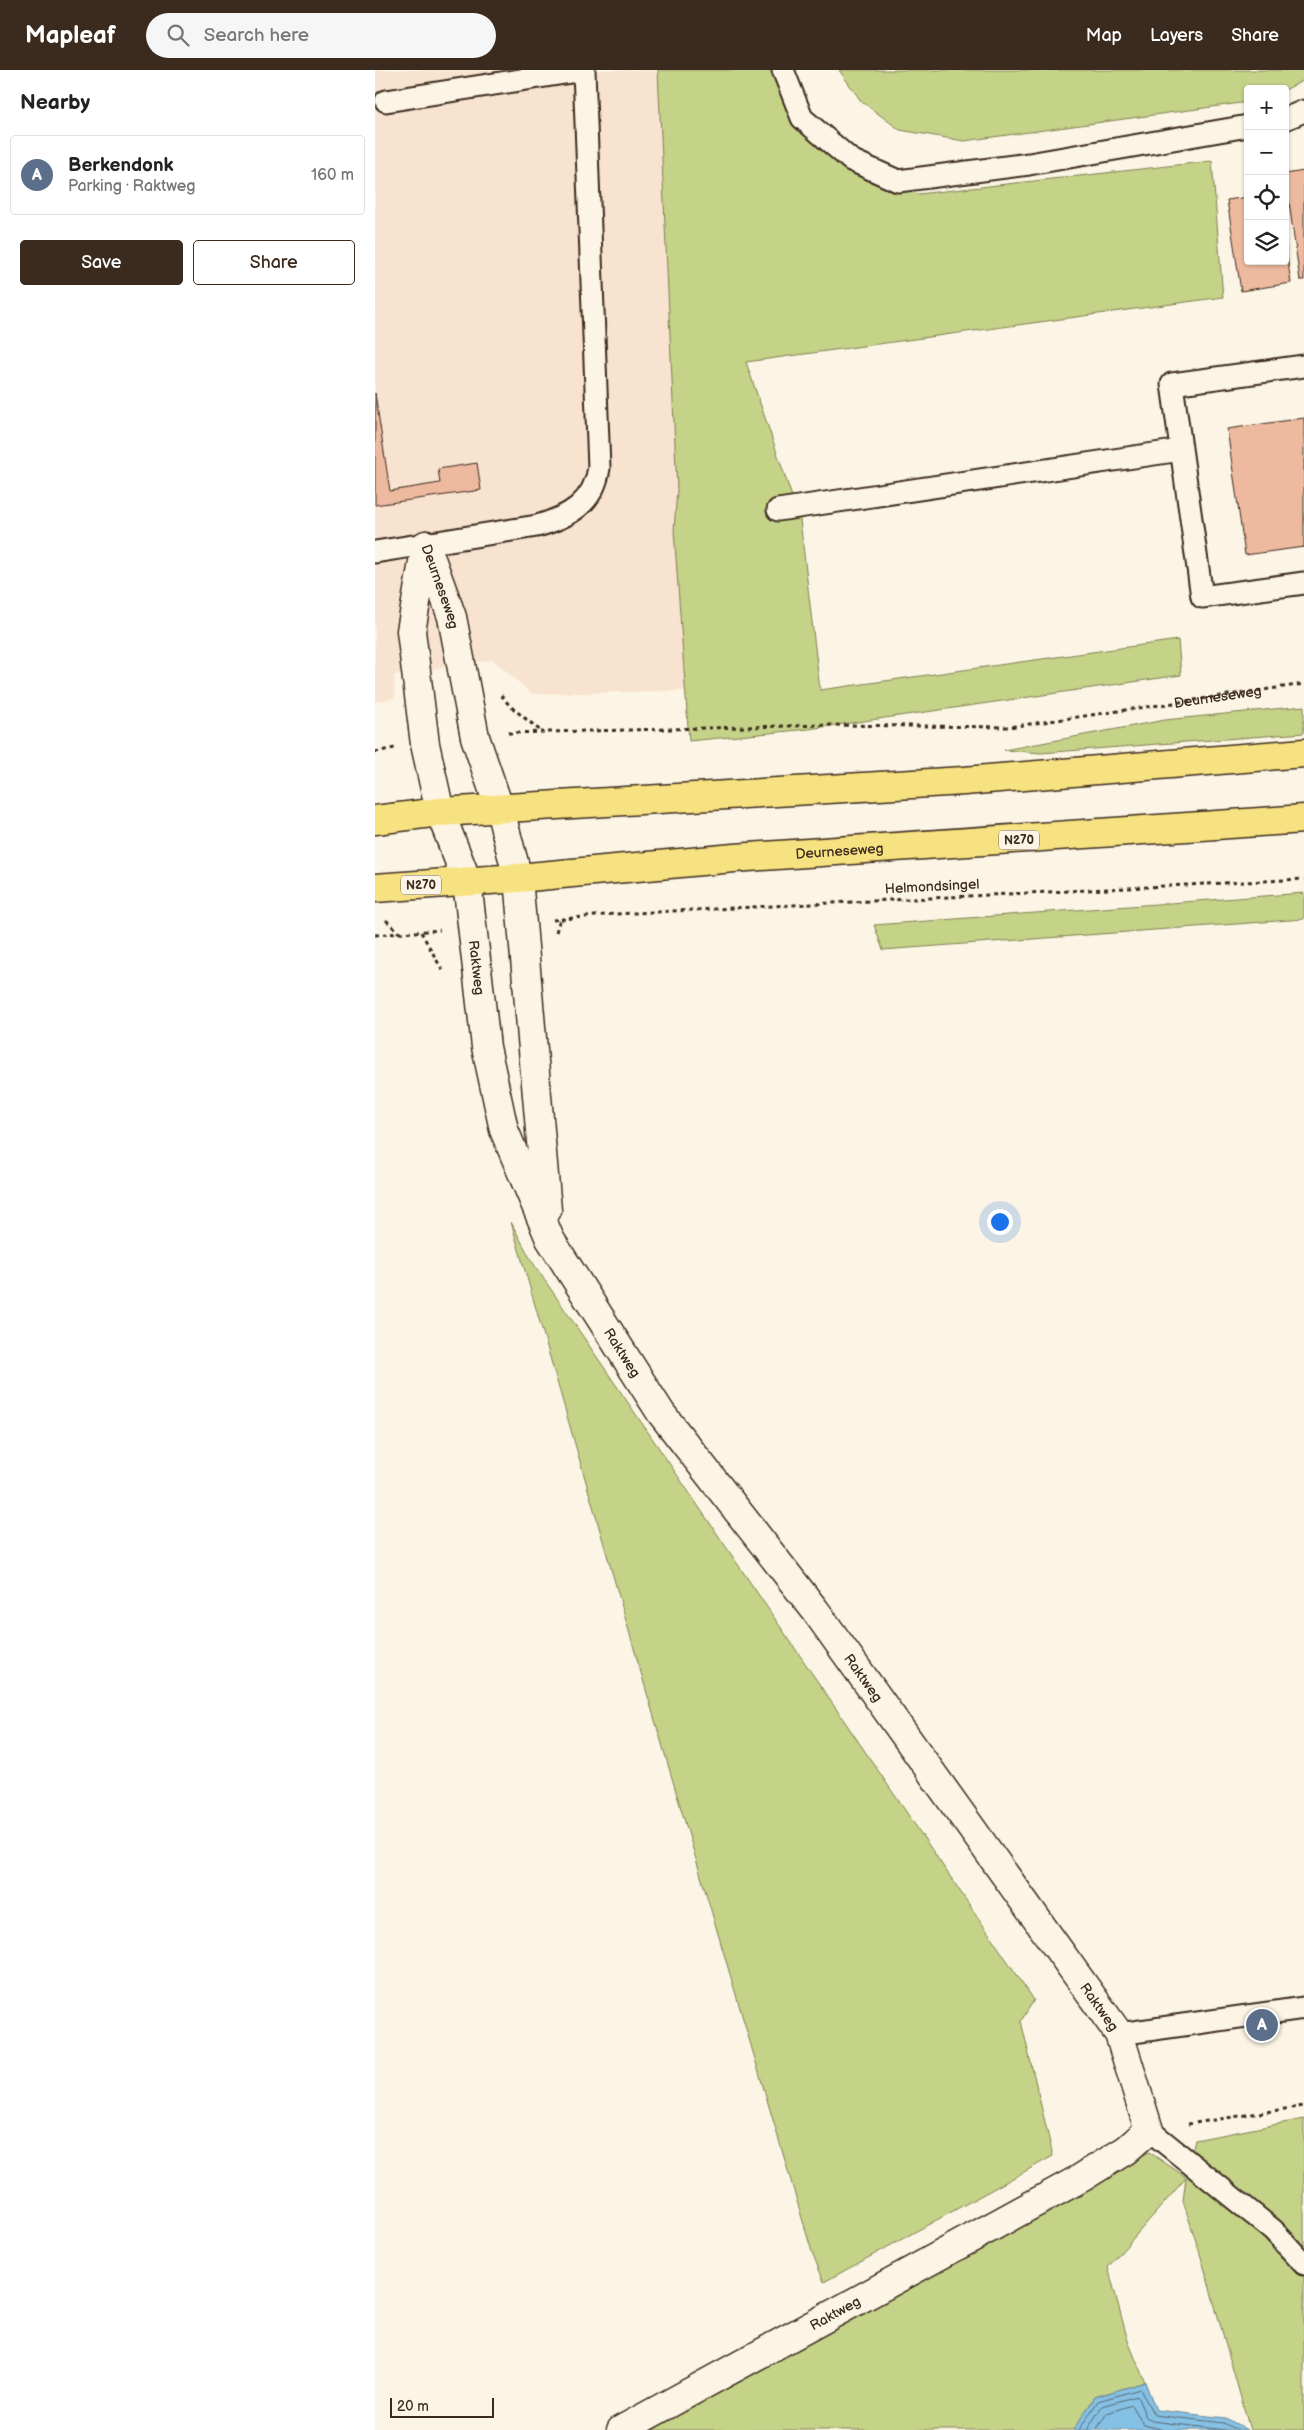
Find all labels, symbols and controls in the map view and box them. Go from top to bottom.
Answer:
search box [146,13,496,58]
text: Mapleaf [25,21,116,50]
icon: search [164,21,192,49]
text: Search here [204,24,309,47]
text: Map [1086,25,1122,46]
text: Layers [1150,25,1203,46]
text: Share [1231,25,1279,46]
map controls [1244,85,1289,265]
button: + [1244,85,1289,130]
text: Nearby [20,90,90,115]
button: − [1244,130,1289,175]
text: Berkendonk [68,154,174,177]
text: A [32,166,42,185]
text: 160 m [311,166,354,185]
button: locate [1244,175,1289,220]
text: Parking · Raktweg [68,177,196,196]
button: layers [1244,220,1289,265]
button: Save [20,240,183,285]
button: Share [193,240,355,285]
street label: Deurneseweg [417,542,462,630]
street label: Deurneseweg [1173,682,1263,712]
road number: N270 [999,830,1039,850]
street label: Deurneseweg [795,840,884,863]
road number: N270 [401,876,441,894]
street label: Helmondsingel [884,876,980,897]
street label: Raktweg [465,939,488,996]
your location [987,1209,1013,1235]
street label: Raktweg [600,1325,644,1381]
street label: Raktweg [840,1651,886,1705]
street label: Raktweg [1076,1980,1122,2035]
pin: A [1246,2006,1278,2044]
street label: Raktweg [807,2293,863,2334]
scale bar [390,2395,494,2418]
text: 20 m [397,2398,429,2415]

